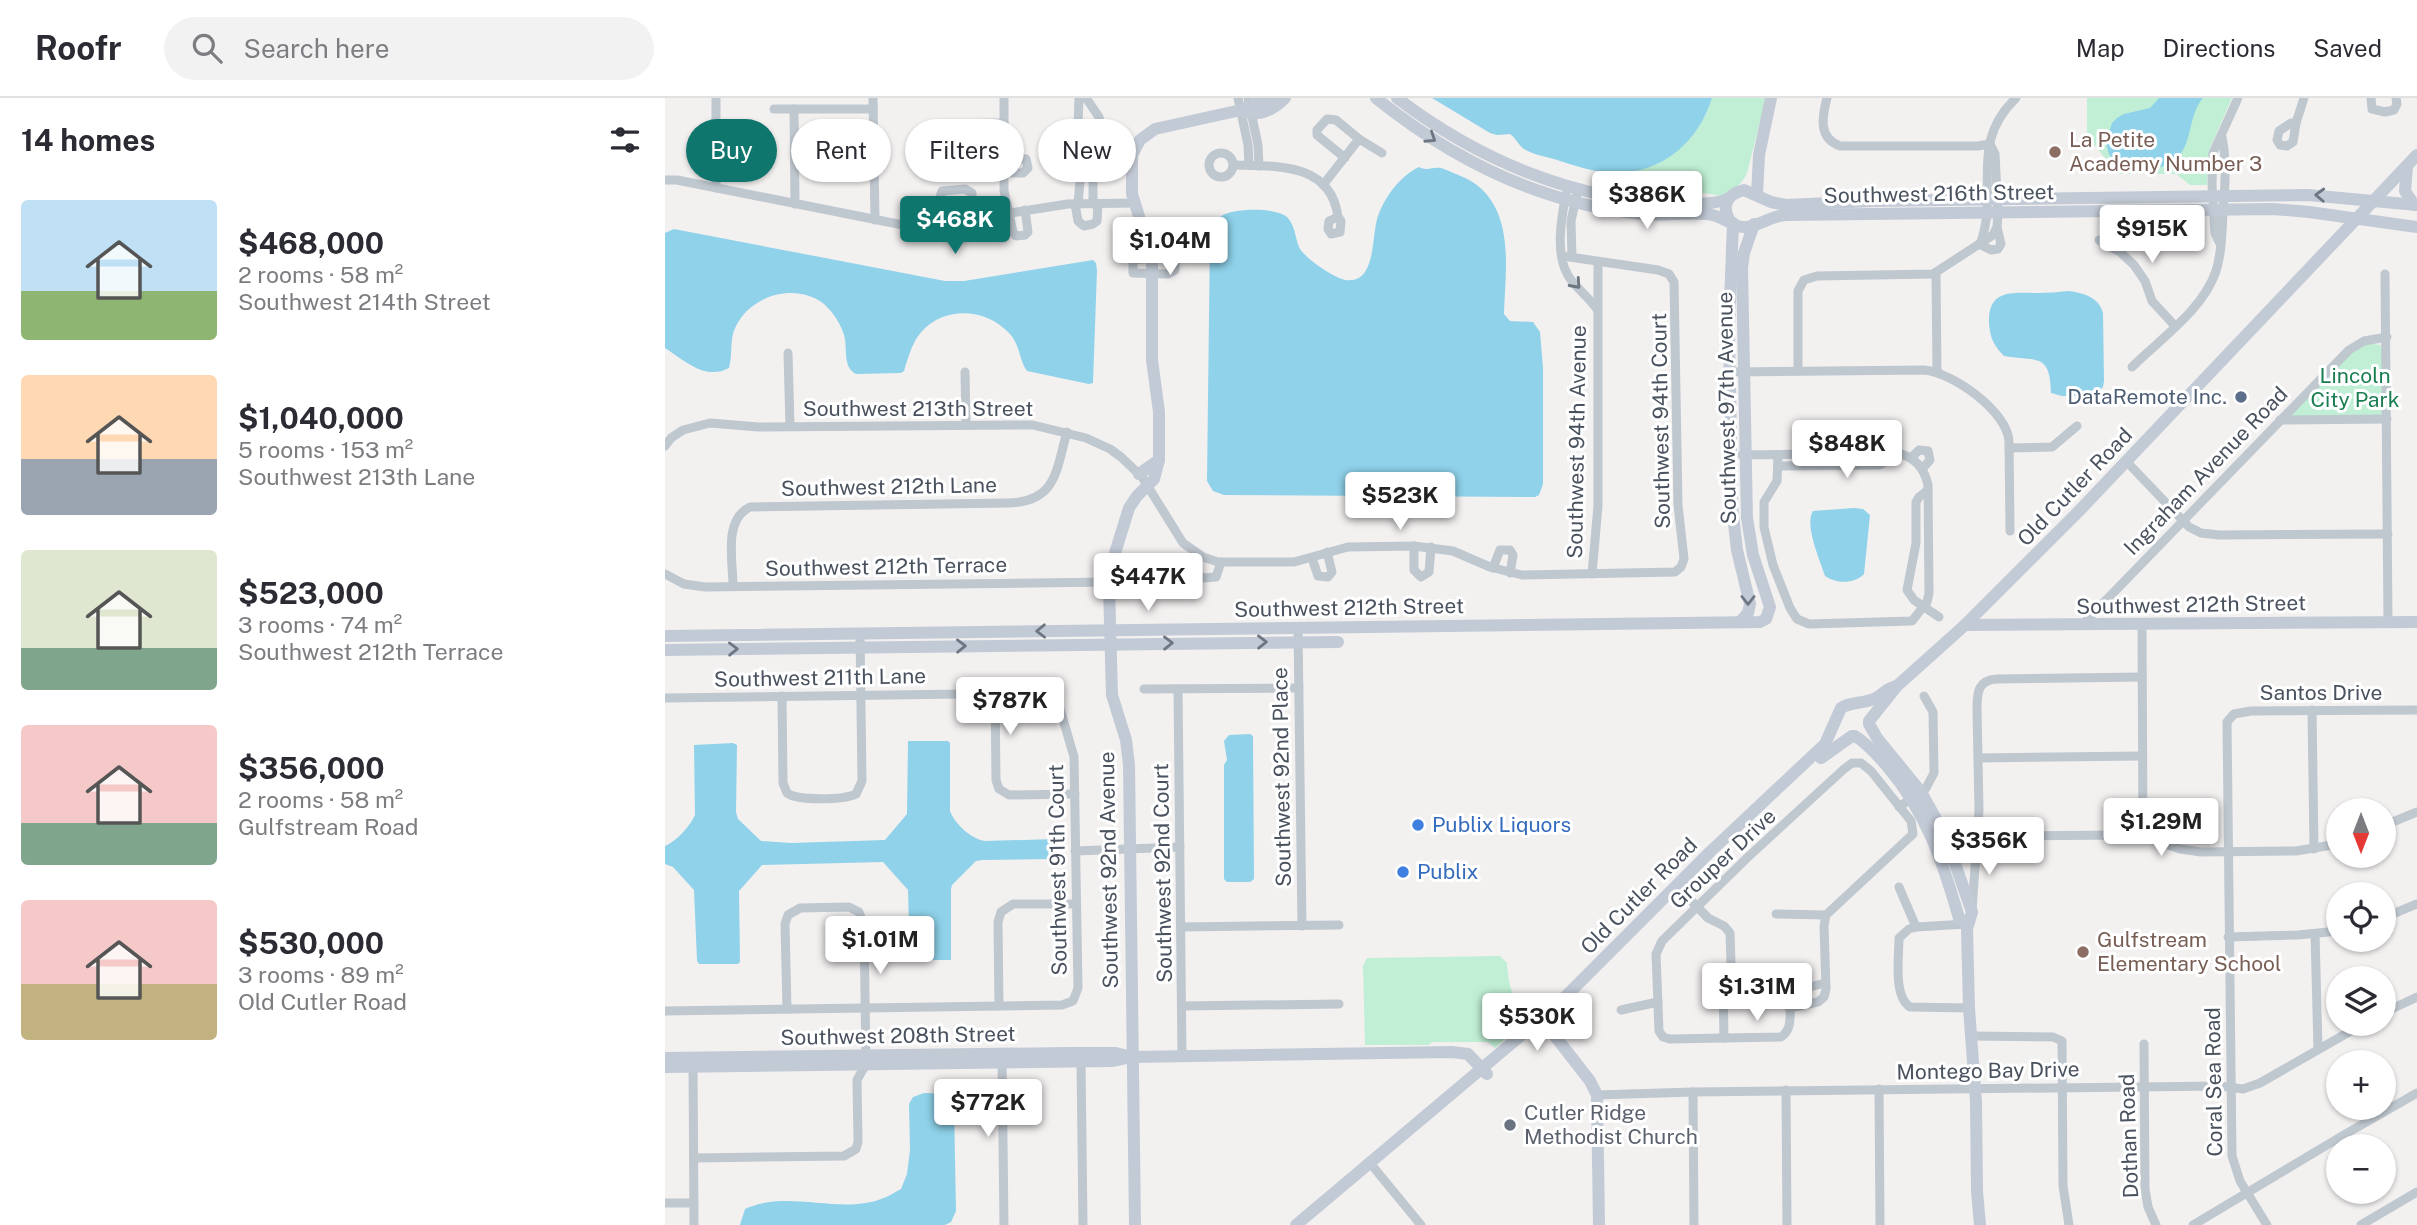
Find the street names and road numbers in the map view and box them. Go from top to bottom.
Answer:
street label: Southwest 216th Street [1824,179,2054,208]
street label: Southwest 97th Avenue [1712,292,1741,524]
street label: Southwest 94th Court [1646,313,1675,529]
street label: Southwest 94th Avenue [1562,325,1591,559]
street label: Ingraham Avenue Road [2119,381,2293,560]
street label: Southwest 213th Street [803,396,1033,421]
street label: Old Cutler Road [2012,422,2137,551]
street label: Southwest 212th Lane [781,472,997,501]
street label: Southwest 212th Terrace [765,552,1007,581]
street label: Southwest 212th Street [2076,590,2306,619]
street label: Southwest 212th Street [1234,593,1464,622]
street label: Southwest 211th Lane [714,663,926,692]
street label: Southwest 92nd Place [1267,667,1296,887]
street label: Santos Drive [2260,680,2382,705]
street label: Southwest 92nd Avenue [1094,751,1123,989]
street label: Southwest 92nd Court [1148,763,1177,983]
street label: Southwest 91th Court [1043,764,1072,976]
street label: Grouper Drive [1665,803,1781,914]
street label: Old Cutler Road [1575,832,1702,959]
street label: Coral Sea Road [2200,1007,2227,1157]
street label: Southwest 208th Street [780,1021,1016,1050]
street label: Montego Bay Drive [1896,1056,2080,1085]
street label: Dothan Road [2114,1073,2143,1199]

